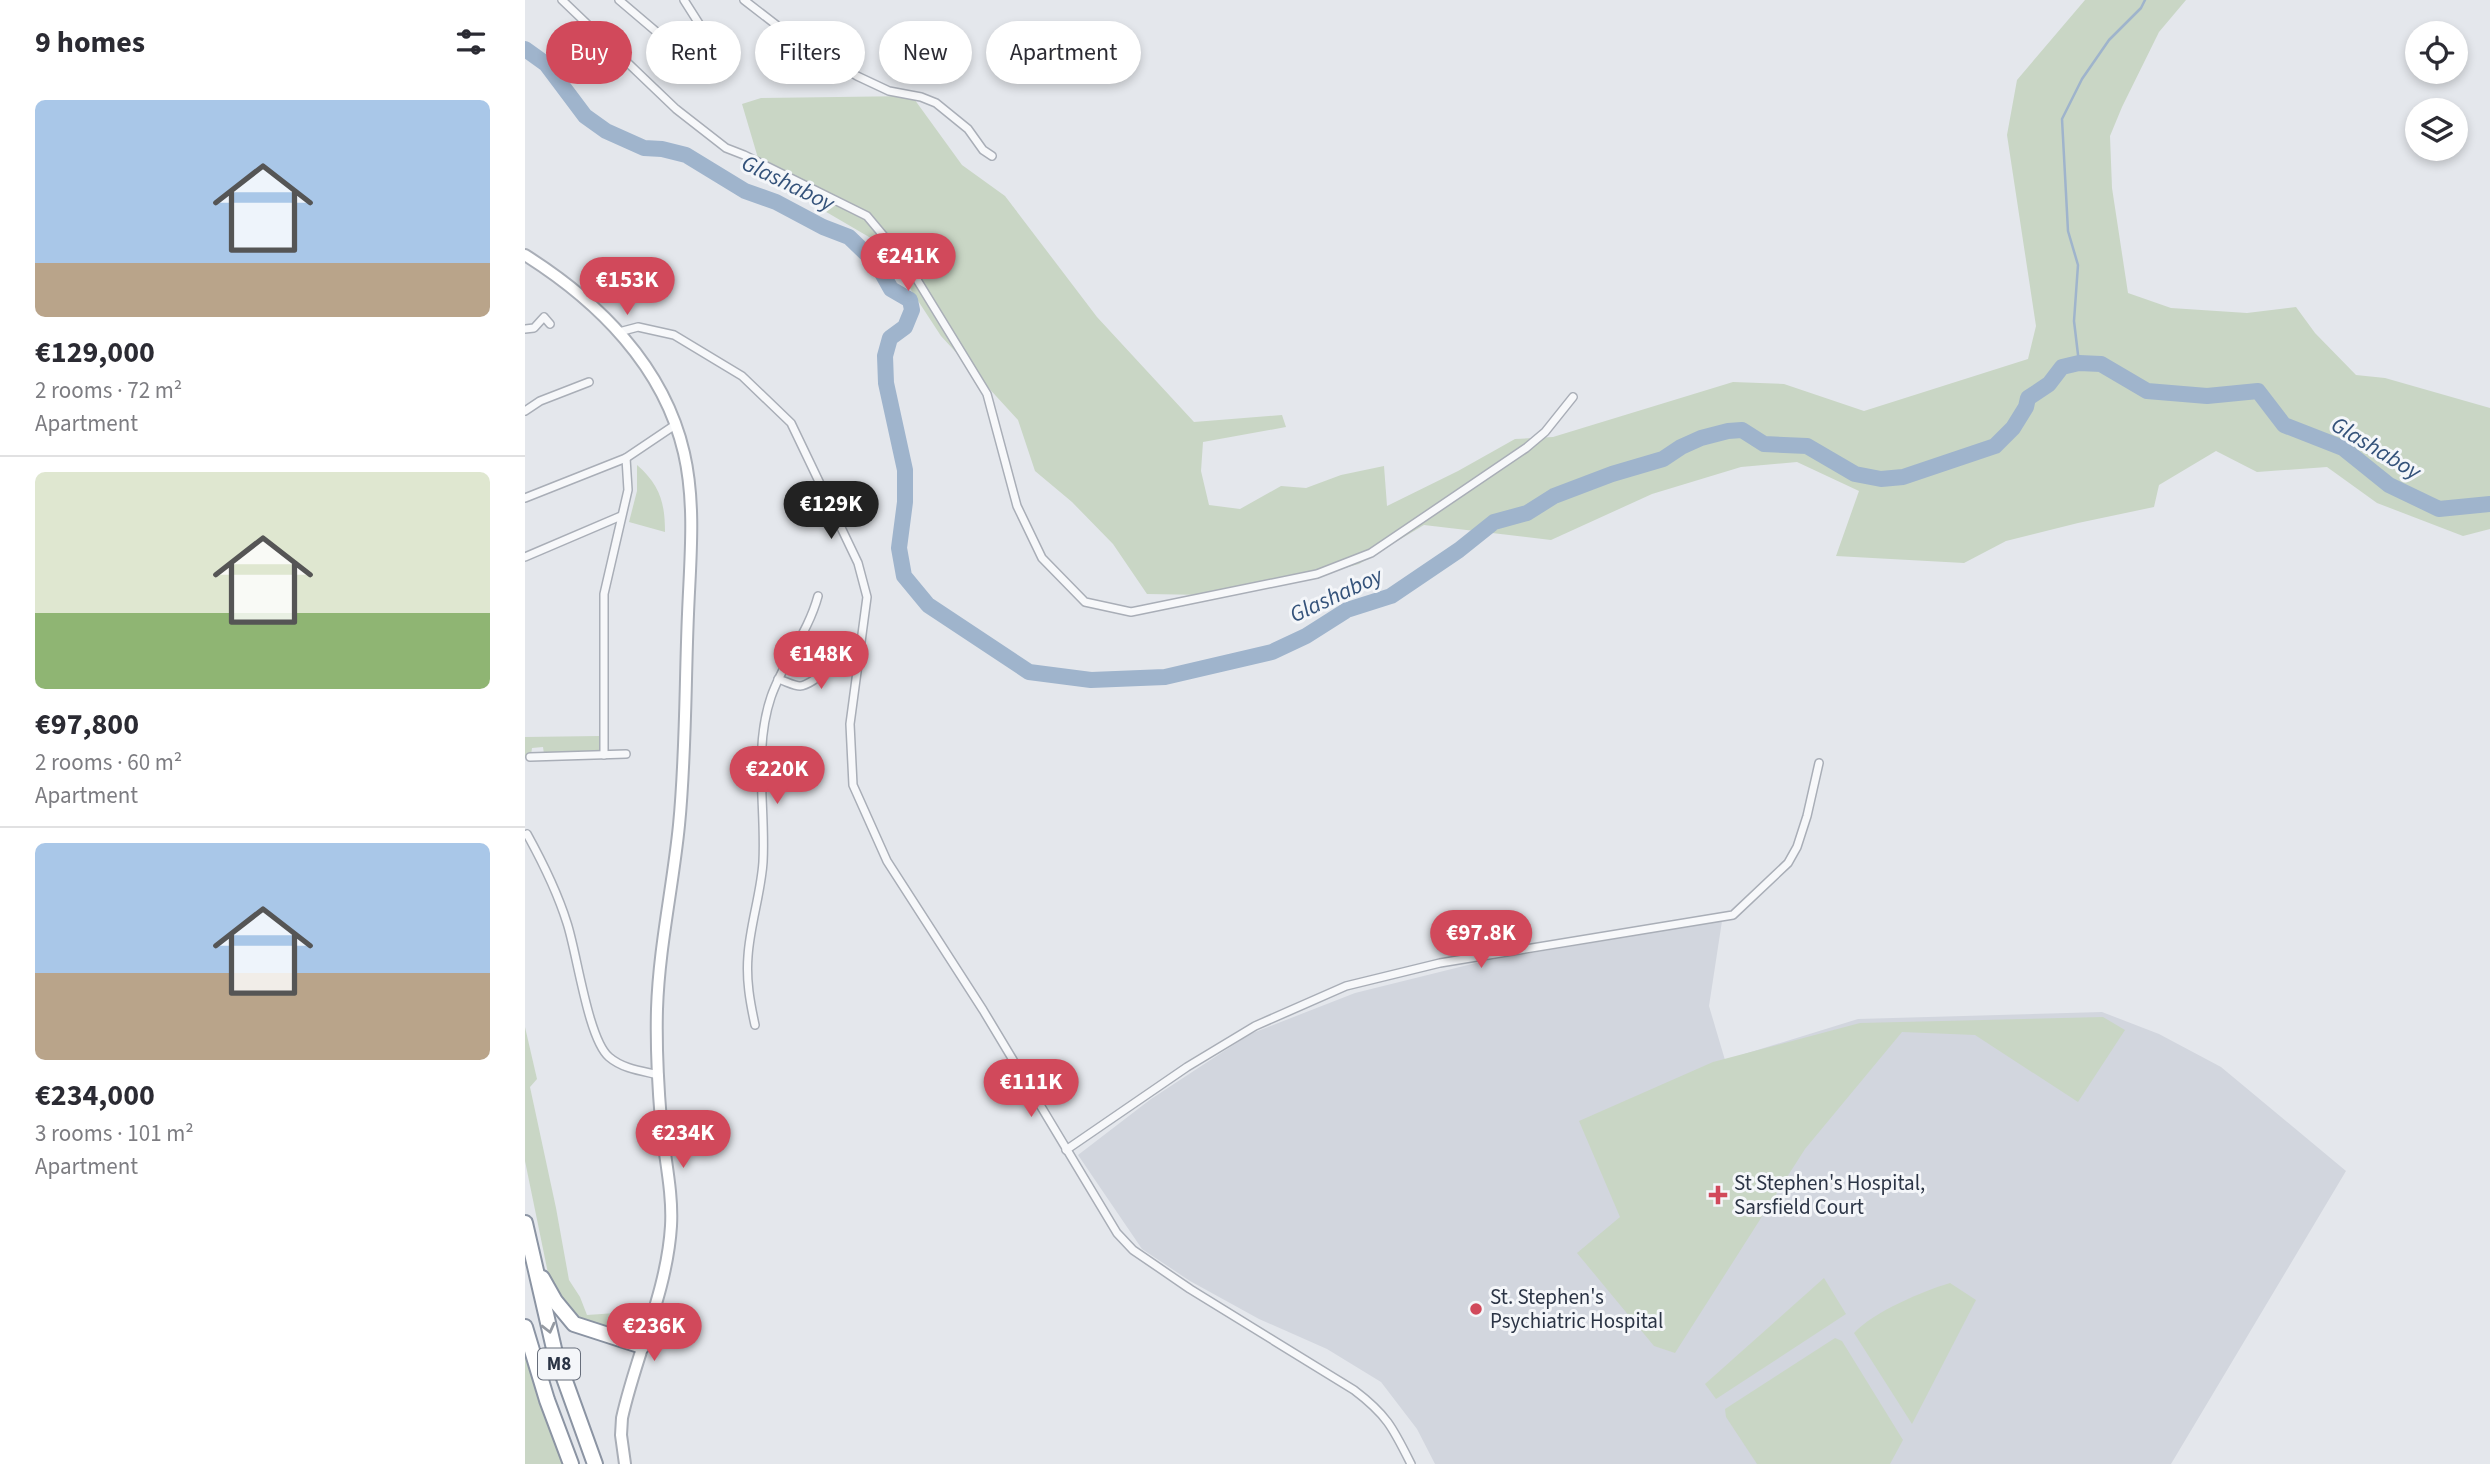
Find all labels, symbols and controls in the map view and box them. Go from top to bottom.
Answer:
text: 9 homes [35,21,145,64]
chip: Buy [546,21,632,84]
chip: Rent [646,21,741,84]
chip: Filters [755,21,865,84]
chip: New [879,21,972,84]
chip: Apartment [986,21,1141,84]
map controls [2405,21,2468,161]
button: locate [2405,21,2468,84]
icon: filters [452,23,490,61]
button: layers [2405,98,2468,161]
icon: home [200,145,326,271]
water label: Glashaboy [736,146,841,220]
pin: €241K [859,233,957,293]
text: €241K [877,239,939,272]
pin: €153K [578,258,676,317]
text: €153K [596,263,658,296]
text: €129,000 [35,331,155,374]
text: 2 rooms · 72 m² [35,374,182,407]
text: Apartment [35,407,138,440]
water label: Glashaboy [2325,408,2429,489]
pin: €129K [782,482,880,541]
text: €129K [800,487,862,520]
icon: home [200,517,326,643]
water label: Glashaboy [1284,558,1390,631]
pin: €148K [772,632,870,691]
text: €148K [790,637,852,670]
text: €97,800 [35,703,139,746]
text: 2 rooms · 60 m² [35,746,182,779]
pin: €220K [728,746,826,806]
text: €220K [746,752,808,785]
text: Apartment [35,779,138,812]
icon: home [200,888,326,1014]
pin: €97.8K [1424,911,1538,970]
text: €97.8K [1446,916,1516,949]
pin: €111K [982,1060,1080,1119]
text: €111K [1000,1065,1062,1098]
text: €234,000 [35,1074,155,1117]
pin: €234K [634,1110,732,1170]
text: €234K [652,1116,714,1149]
text: 3 rooms · 101 m² [35,1117,194,1150]
text: Apartment [35,1150,138,1183]
place label: St Stephen's Hospital, Sarsfield Court [1734,1168,1925,1222]
marker: St Stephen's Hospital, Sarsfield Court [1708,1185,1728,1205]
place label: St. Stephen's Psychiatric Hospital [1490,1282,1663,1336]
marker: St. Stephen's Psychiatric Hospital [1468,1301,1484,1317]
pin: €236K [605,1304,703,1363]
text: €236K [623,1309,685,1342]
one-way arrow [541,1322,555,1334]
road number: M8 [538,1348,580,1380]

